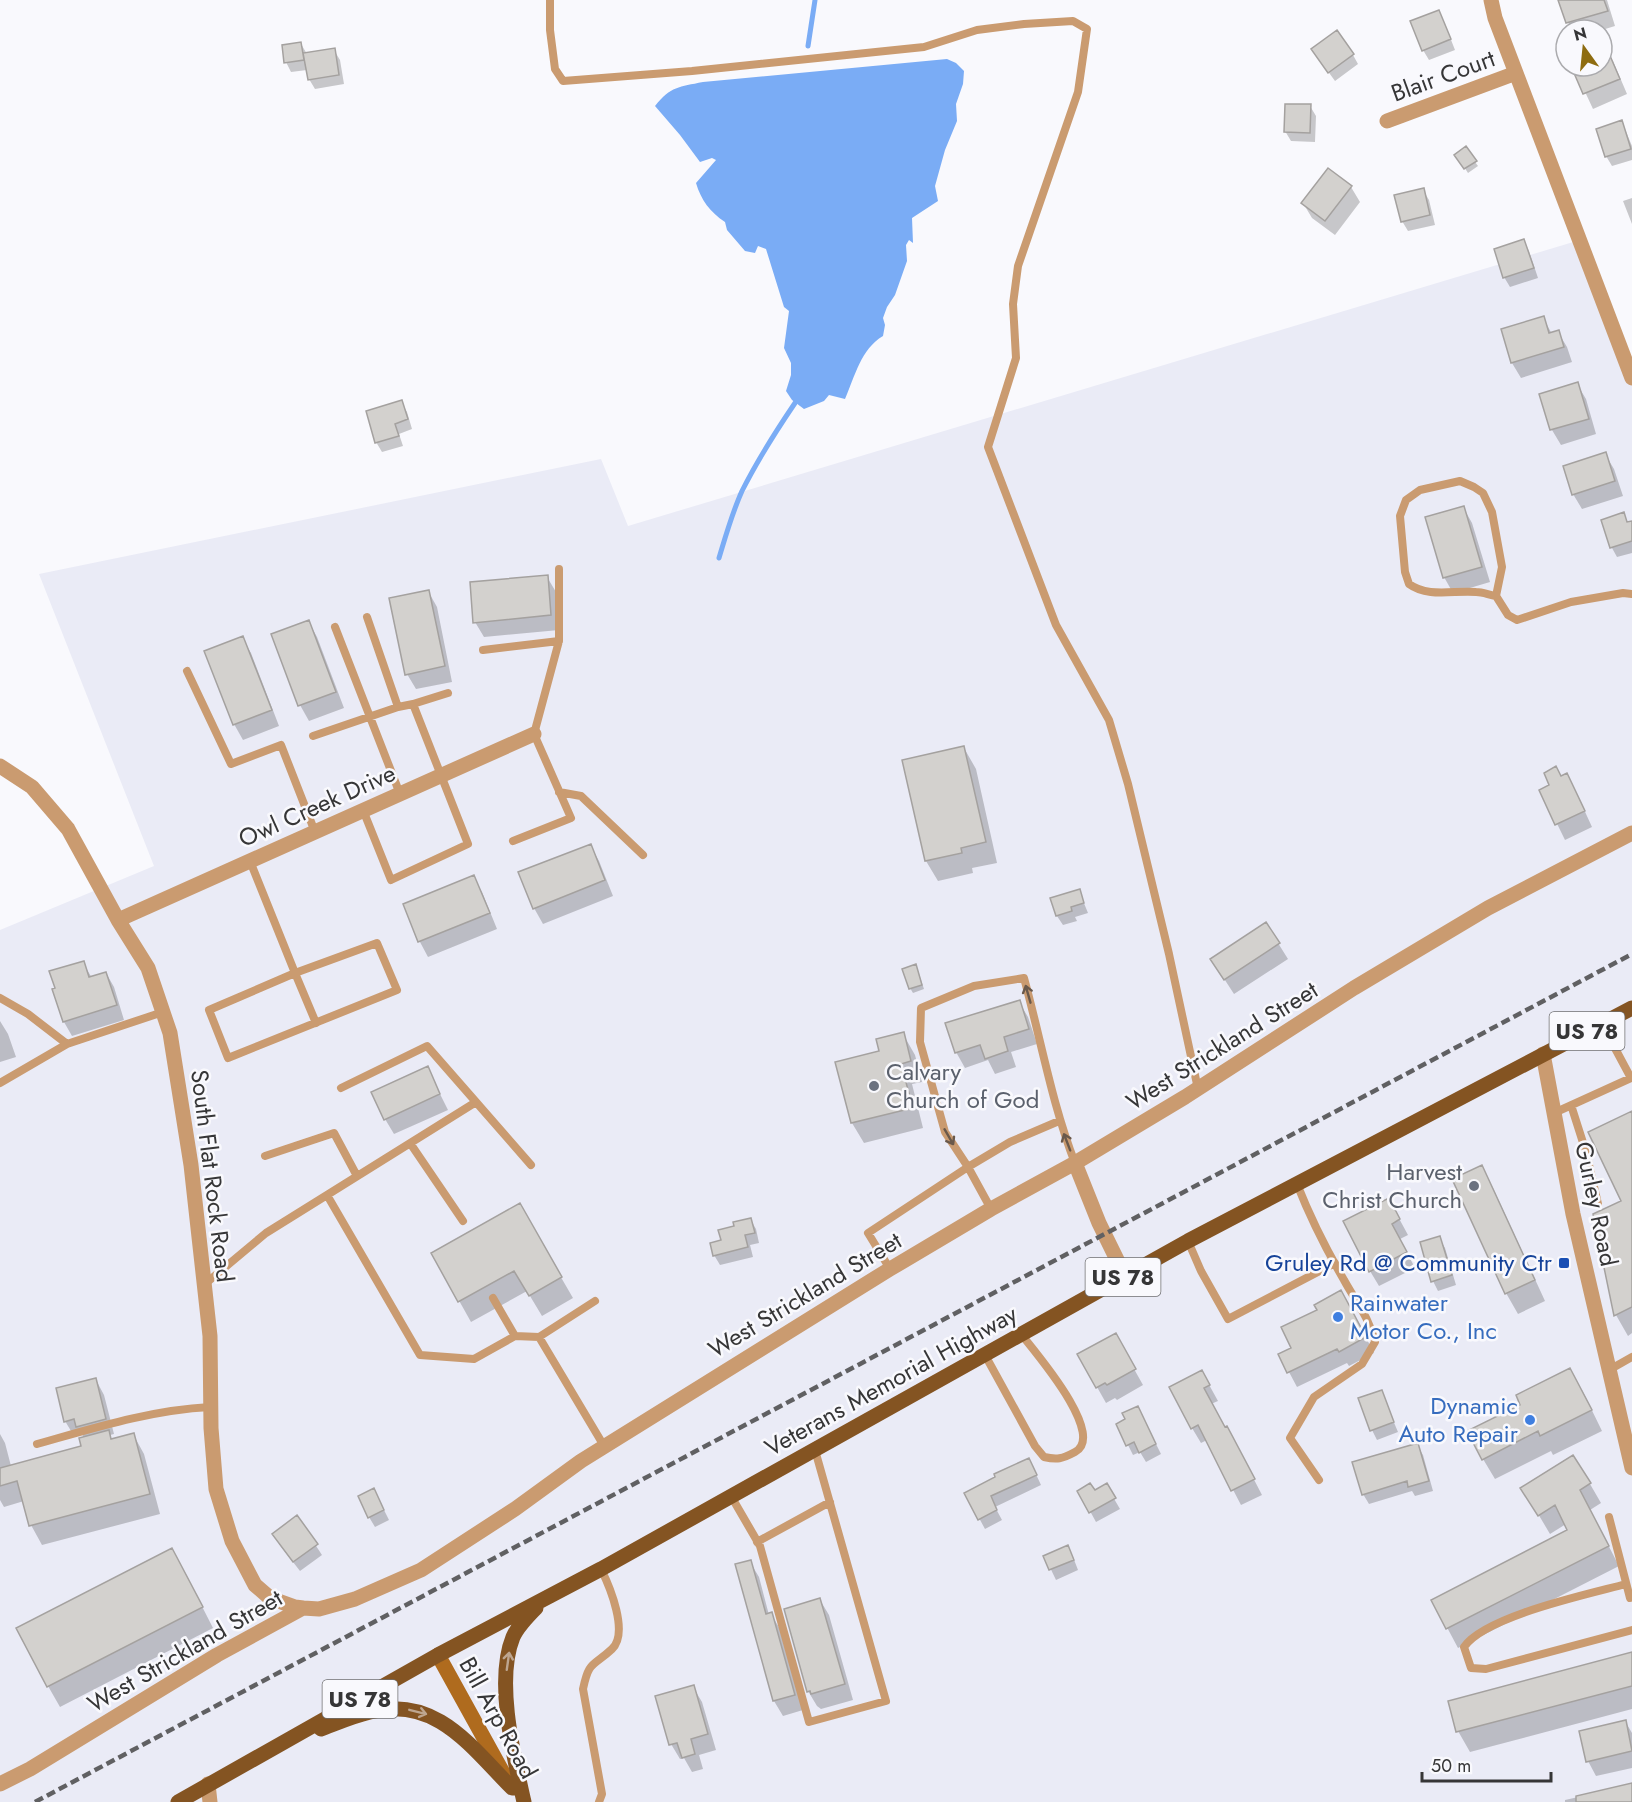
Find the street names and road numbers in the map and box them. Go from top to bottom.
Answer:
street label: Blair Court [1386,40,1500,110]
street label: Owl Creek Drive [233,755,401,856]
street label: West Strickland Street [1119,972,1325,1119]
road number: US 78 [1550,1012,1624,1050]
street label: South Flat Rock Road [182,1068,243,1284]
street label: Gurley Road [1566,1138,1627,1269]
street label: West Strickland Street [701,1223,908,1366]
road number: US 78 [1086,1258,1160,1296]
street label: Veterans Memorial Highway [758,1296,1024,1465]
street label: West Strickland Street [81,1580,289,1721]
street label: Bill Arp Road [451,1650,546,1785]
road number: US 78 [322,1680,398,1718]

